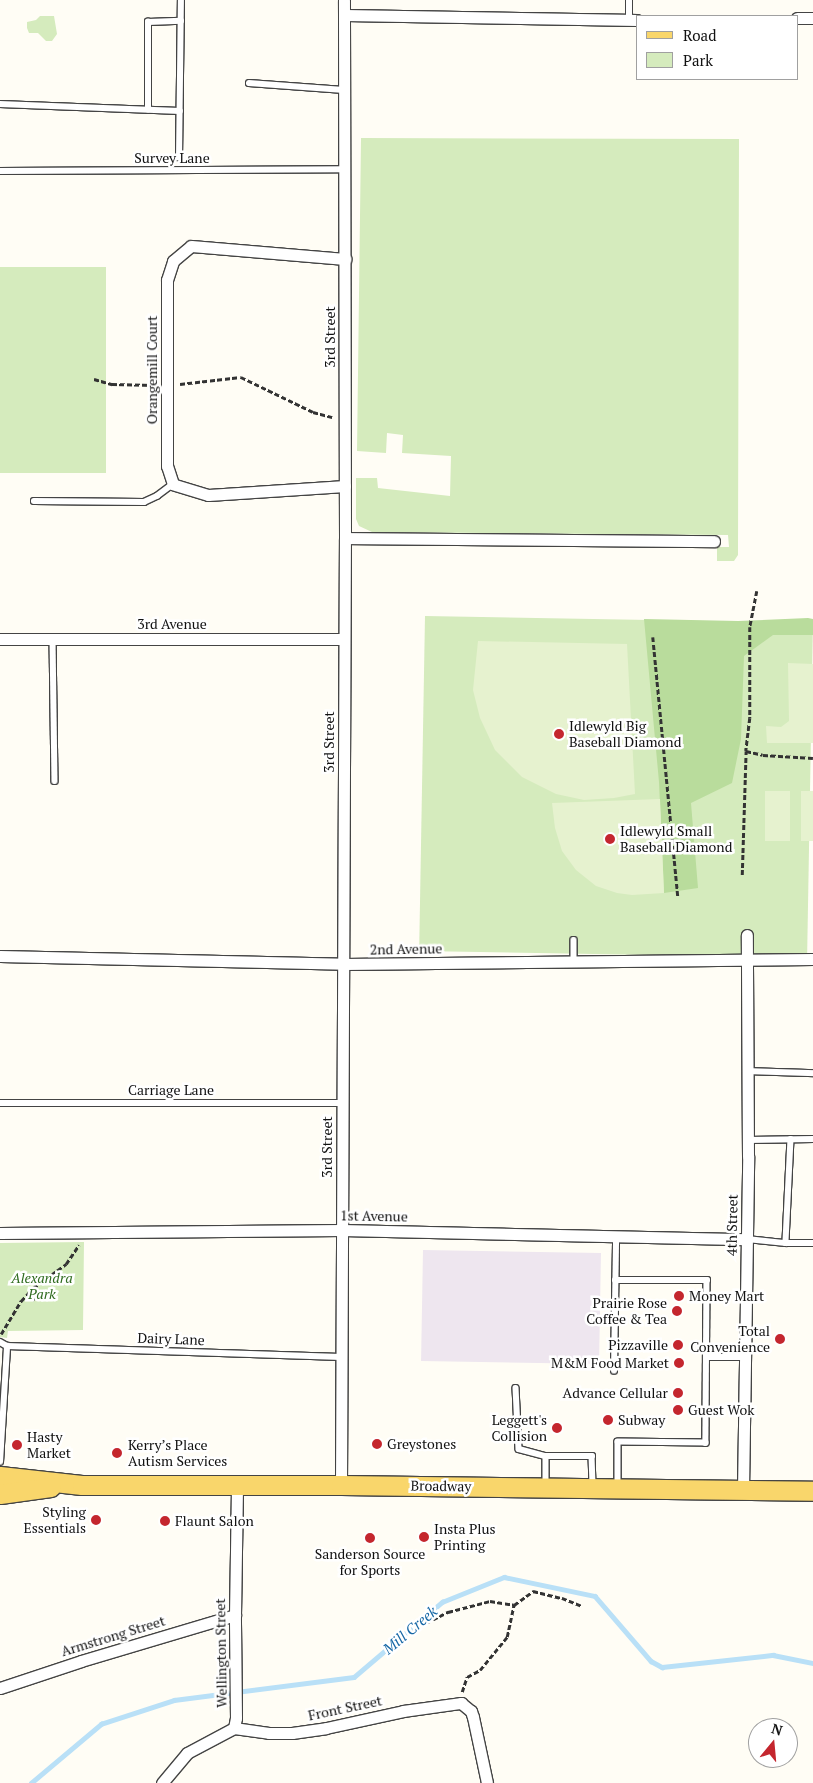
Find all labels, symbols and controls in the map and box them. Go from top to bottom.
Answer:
legend [636,15,798,80]
text: Road [683,25,716,45]
text: Park [683,50,713,70]
street label: Survey Lane [134,150,210,166]
street label: 3rd Street [322,306,338,368]
street label: Orangemill Court [144,316,160,424]
street label: 3rd Avenue [137,616,207,632]
street label: 3rd Street [321,711,337,773]
place label: Idlewyld Big Baseball Diamond [569,718,681,750]
marker: Idlewyld Big Baseball Diamond [553,728,565,740]
place label: Idlewyld Small Baseball Diamond [620,823,732,856]
marker: Idlewyld Small Baseball Diamond [604,833,616,845]
street label: 2nd Avenue [369,940,443,958]
street label: Carriage Lane [128,1082,214,1098]
street label: 3rd Street [319,1116,335,1178]
street label: 4th Street [723,1194,741,1256]
street label: 1st Avenue [340,1207,408,1225]
park label: Alexandra Park [11,1270,73,1302]
place label: Money Mart [689,1288,764,1304]
marker: Money Mart [673,1290,685,1302]
place label: Prairie Rose Coffee & Tea [586,1295,667,1328]
marker: Prairie Rose Coffee & Tea [671,1305,683,1317]
place label: Total Convenience [690,1323,770,1355]
street label: Dairy Lane [137,1329,205,1349]
marker: Total Convenience [774,1333,786,1345]
place label: Pizzaville [608,1337,668,1353]
marker: Pizzaville [672,1339,684,1351]
place label: M&M Food Market [551,1355,669,1371]
marker: M&M Food Market [673,1357,685,1369]
place label: Advance Cellular [563,1385,668,1401]
marker: Advance Cellular [672,1387,684,1399]
place label: Guest Wok [688,1402,754,1418]
marker: Guest Wok [672,1404,684,1416]
place label: Leggett's Collision [492,1412,547,1444]
place label: Subway [618,1412,665,1428]
marker: Subway [602,1414,614,1426]
marker: Leggett's Collision [551,1422,563,1434]
place label: Hasty Market [27,1429,71,1461]
place label: Greystones [387,1436,456,1452]
place label: Kerry’s Place Autism Services [128,1437,227,1470]
marker: Greystones [371,1438,383,1450]
marker: Hasty Market [11,1439,23,1451]
marker: Kerry’s Place Autism Services [110,1446,124,1460]
street label: Broadway [410,1477,472,1495]
place label: Styling Essentials [24,1504,86,1536]
place label: Flaunt Salon [175,1513,254,1529]
marker: Styling Essentials [90,1514,102,1526]
marker: Flaunt Salon [159,1515,171,1527]
place label: Insta Plus Printing [434,1521,496,1554]
marker: Insta Plus Printing [418,1531,430,1543]
marker: Sanderson Source for Sports [364,1532,376,1544]
place label: Sanderson Source for Sports [315,1546,425,1578]
street label: Wellington Street [212,1598,230,1708]
water label: Mill Creek [379,1602,441,1658]
street label: Armstrong Street [59,1612,167,1660]
street label: Front Street [307,1692,383,1724]
north arrow [748,1718,798,1768]
text: N [769,1718,785,1740]

